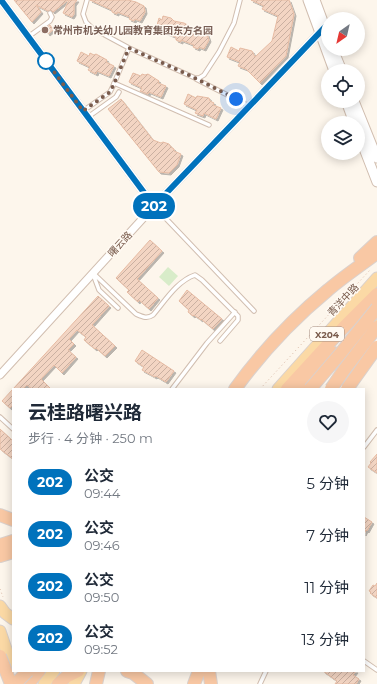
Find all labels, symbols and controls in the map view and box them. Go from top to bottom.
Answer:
north arrow [321,12,365,56]
map controls [321,12,365,160]
place label: 常州市机关幼儿园教育集团东方名园 [53,24,213,37]
marker: 常州市机关幼儿园教育集团东方名园 [40,25,50,35]
unlabelled marker [37,52,55,70]
button: locate [321,64,365,108]
your location [226,89,246,109]
button: layers [321,116,365,160]
line badge: 202 [131,193,177,219]
text: 202 [141,197,167,215]
street label: 曙云路 [105,229,135,259]
street label: 青洋中路 [325,281,361,319]
road number: X204 [310,327,344,341]
text: 云桂路曙兴路 [28,401,142,424]
button: heart [307,401,349,443]
text: 步行 · 4 分钟 · 250 m [28,430,153,446]
text: 公交 [84,466,114,485]
text: 202 [37,473,63,491]
text: 5 分钟 [307,474,349,493]
text: 09:44 [84,485,120,501]
text: 公交 [84,518,114,537]
text: 202 [37,525,63,543]
text: 7 分钟 [306,526,349,545]
text: 09:46 [84,537,120,553]
text: 公交 [84,570,114,589]
text: 202 [37,577,63,595]
text: 11 分钟 [304,578,349,597]
text: 09:50 [84,589,119,605]
text: 公交 [84,622,114,641]
text: 202 [37,629,63,647]
text: 13 分钟 [301,630,349,649]
text: 09:52 [84,641,118,657]

